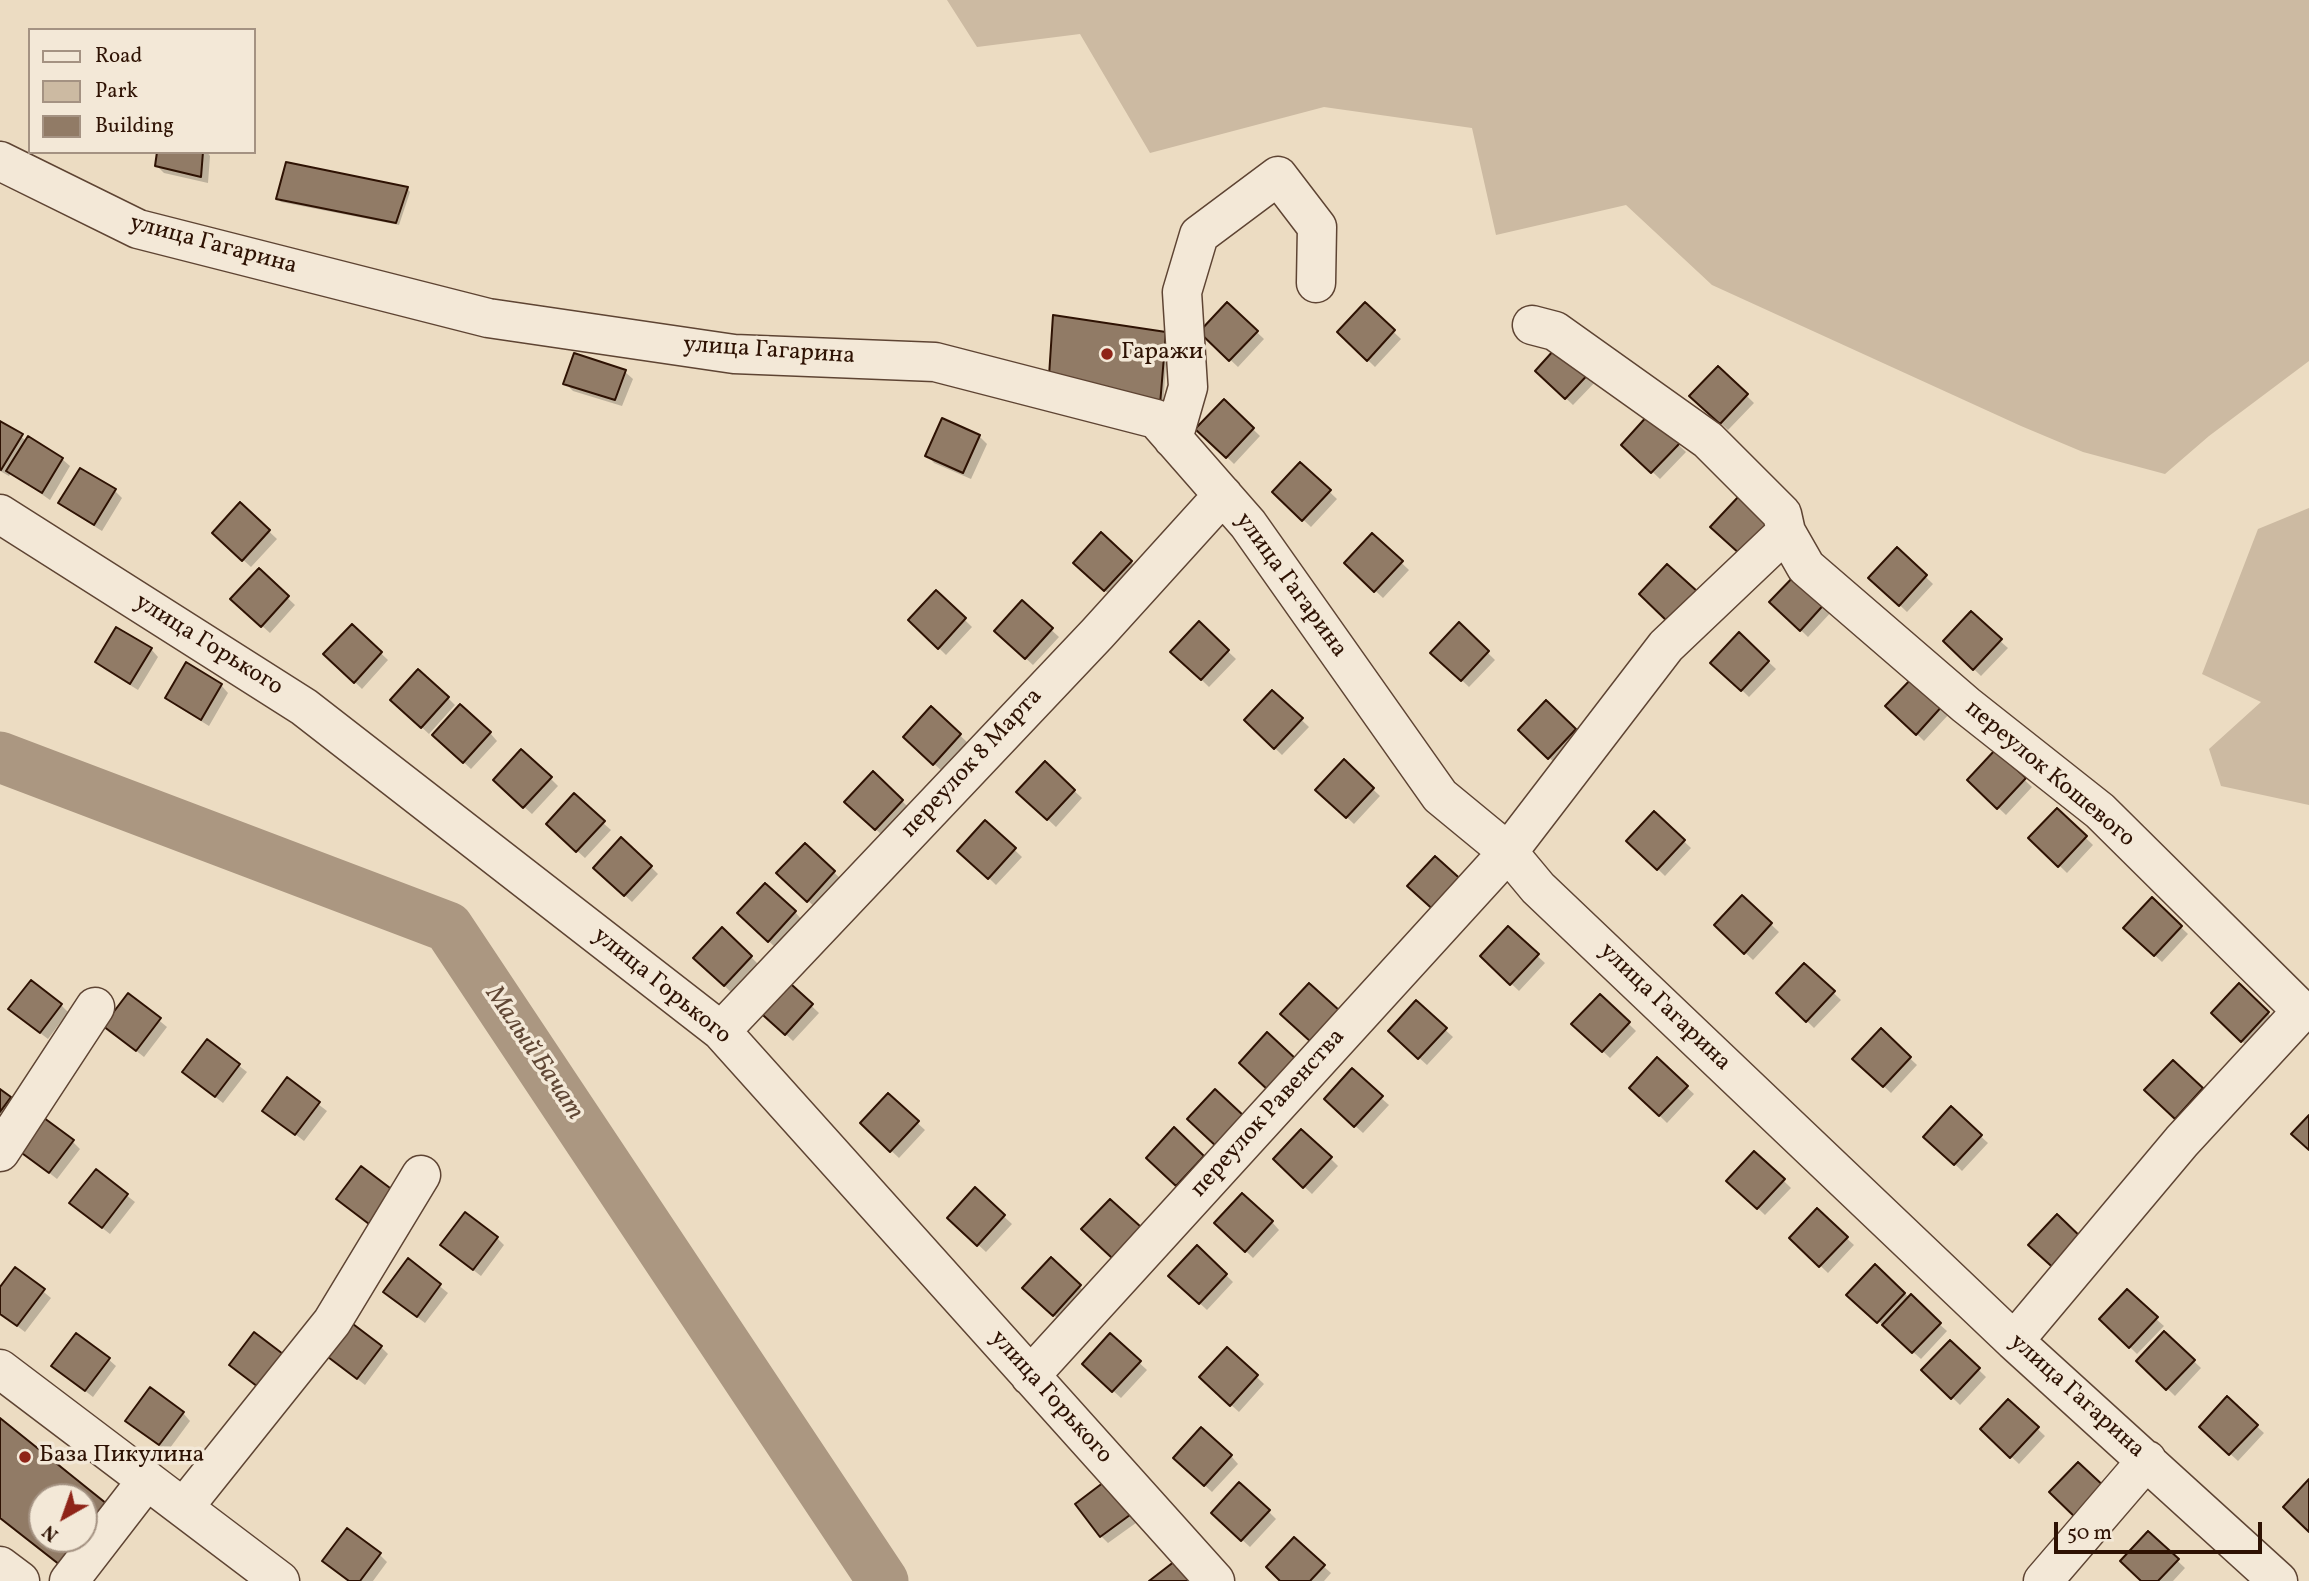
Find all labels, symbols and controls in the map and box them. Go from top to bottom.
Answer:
legend [28,28,256,154]
text: Road [95,42,142,71]
text: Park [95,77,138,106]
text: Building [95,112,174,141]
street label: улица Гагарина [126,210,300,282]
street label: улица Гагарина [682,332,856,372]
place label: Гаражи [1121,340,1203,368]
marker: Гаражи [1099,346,1115,362]
street label: улица Гагарина [1228,508,1352,664]
street label: улица Горького [128,589,288,703]
street label: переулок 8 Марта [896,683,1050,845]
street label: переулок Кошевого [1958,695,2140,855]
street label: улица Горького [586,922,736,1052]
street label: улица Гагарина [1592,938,1736,1078]
water label: Малый Бачат [477,981,589,1127]
street label: переулок Равенства [1186,1024,1352,1204]
street label: улица Горького [982,1325,1118,1471]
street label: улица Гагарина [2002,1329,2150,1465]
place label: База Пикулина [39,1443,205,1471]
marker: База Пикулина [17,1449,33,1465]
north arrow [28,1483,98,1553]
scale bar [2057,1508,2265,1552]
text: N [37,1518,64,1547]
text: 50 m [2067,1519,2112,1548]

